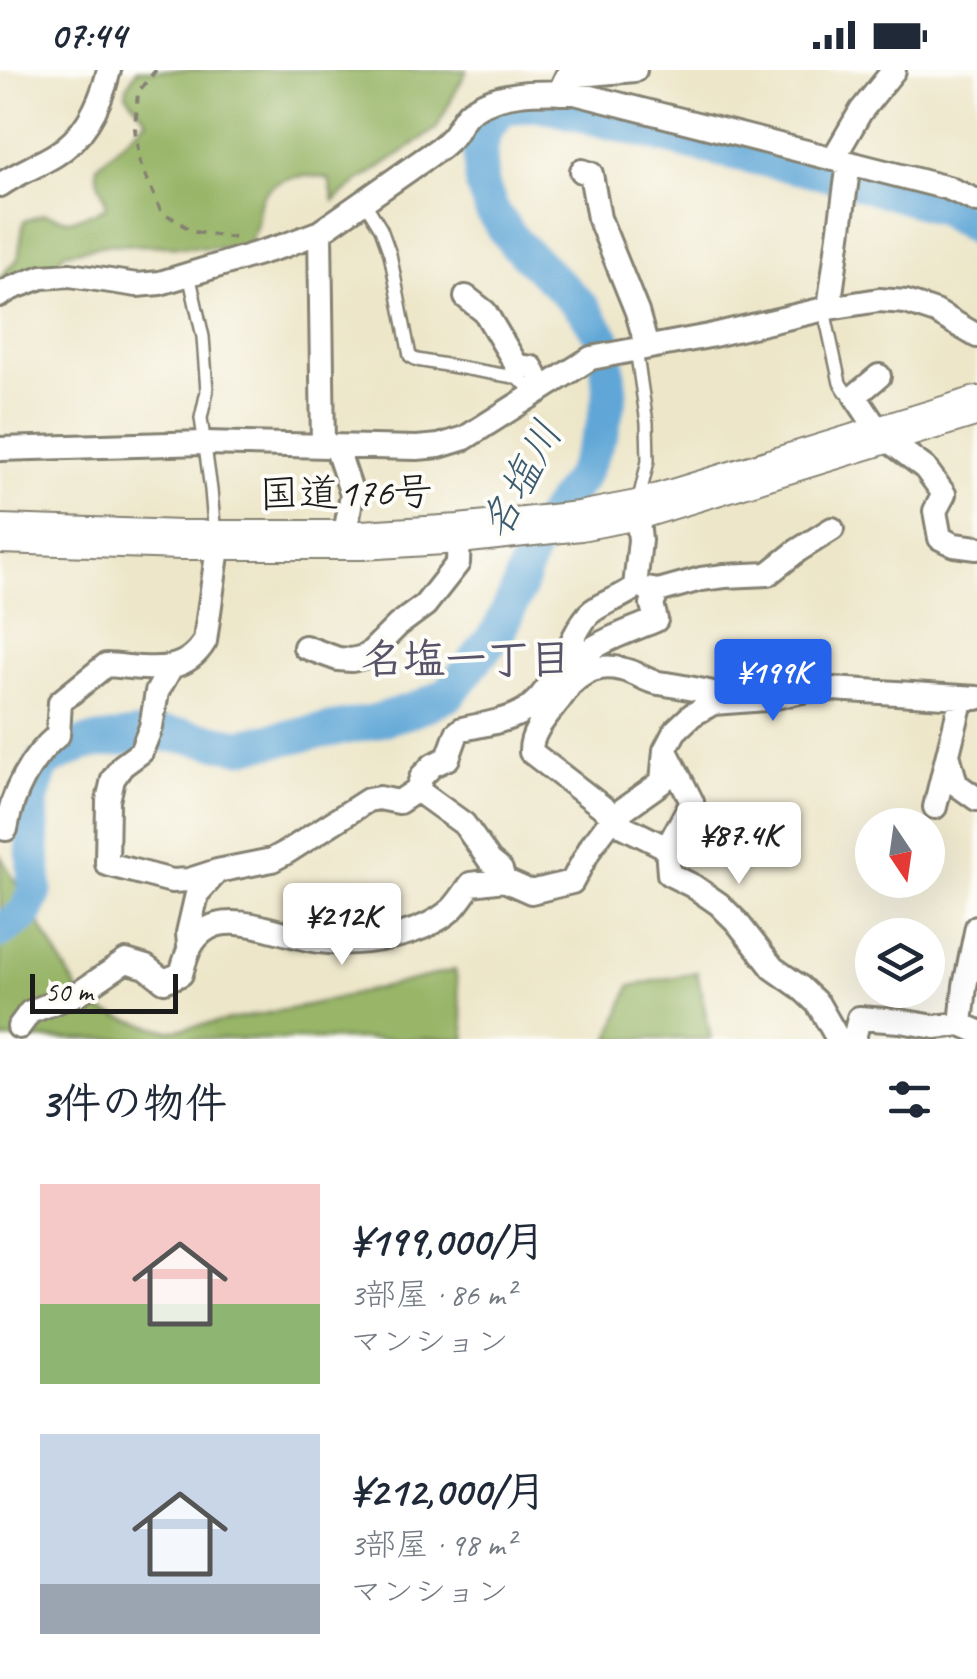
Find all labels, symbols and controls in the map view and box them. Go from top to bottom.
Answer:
text: 07:44 [50,12,126,59]
water label: 名塩川 [468,412,574,548]
street label: 国道176号 [259,466,433,520]
district label: 名塩一丁目 [361,633,571,686]
pin: ¥199K [703,639,843,724]
text: ¥199K [736,651,810,692]
pin: ¥87.4K [658,802,820,887]
north arrow [855,808,945,898]
map controls [855,808,945,1008]
text: ¥87.4K [699,814,779,855]
pin: ¥212K [272,883,412,968]
text: ¥212K [305,895,379,936]
button: layers [855,918,945,1008]
scale bar [30,969,178,1014]
text: 50 m [45,974,93,1009]
icon: filters [882,1072,937,1127]
text: 3件の物件 [40,1077,227,1130]
text: ¥199,000/月 [350,1215,545,1268]
icon: home [120,1224,240,1344]
text: 3部屋 · 86 m² [350,1274,515,1315]
text: マンション [350,1321,509,1362]
text: ¥212,000/月 [350,1465,546,1518]
icon: home [120,1474,240,1594]
text: 3部屋 · 98 m² [350,1524,515,1565]
text: マンション [350,1571,509,1612]

